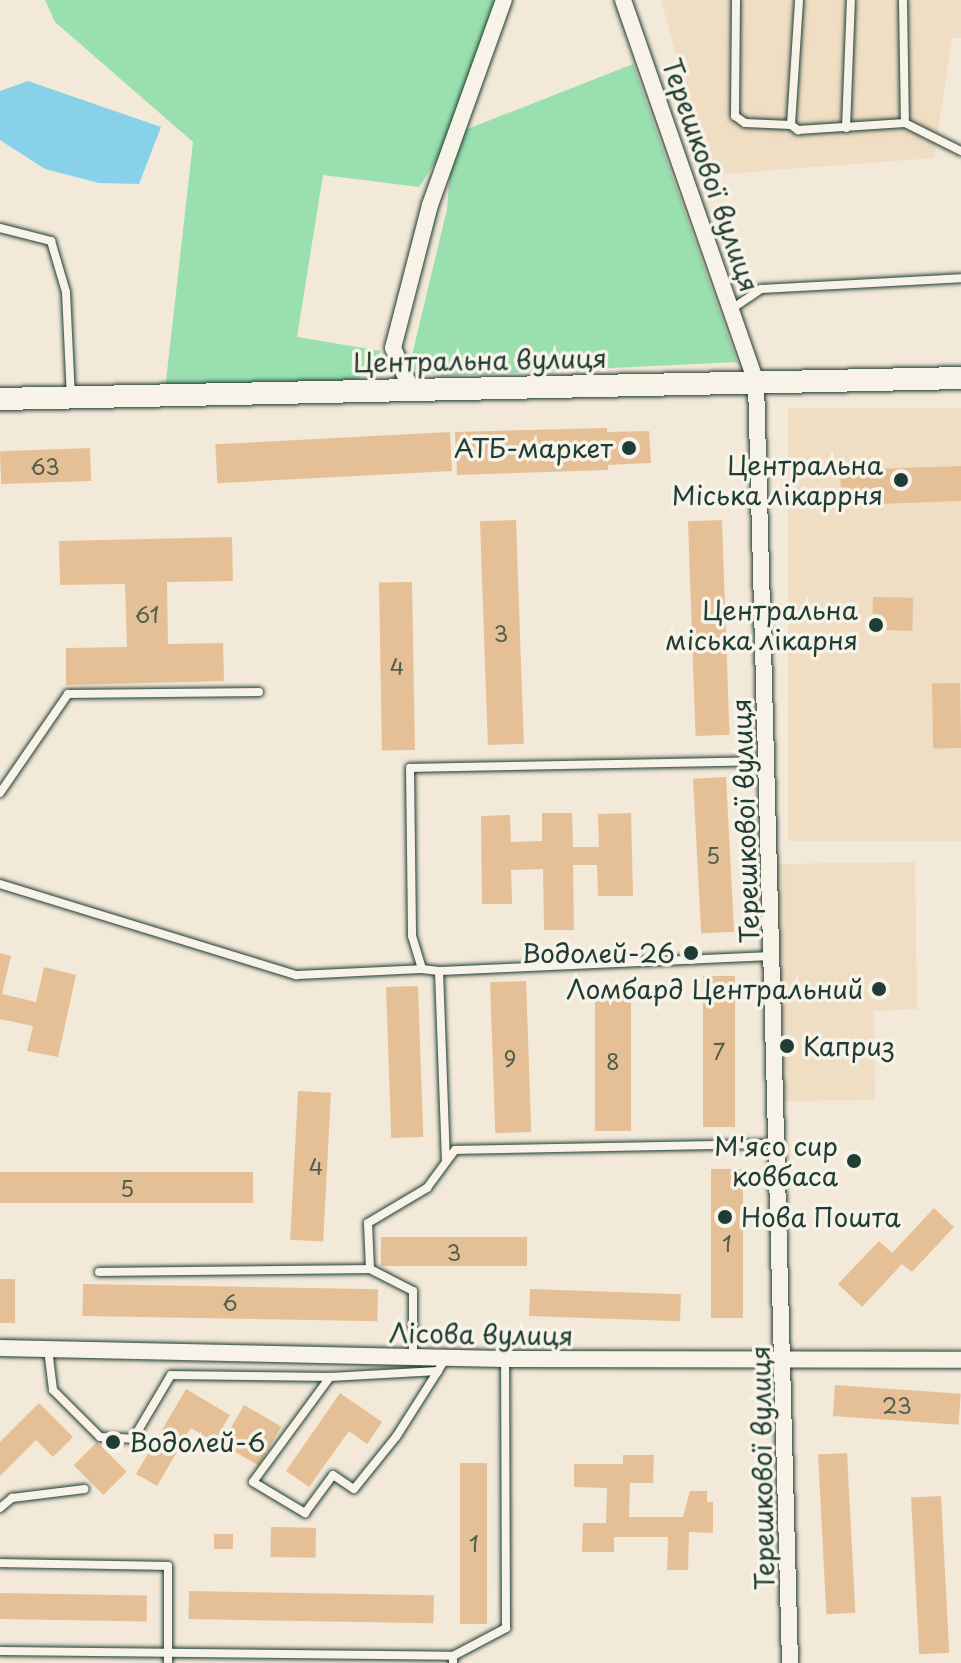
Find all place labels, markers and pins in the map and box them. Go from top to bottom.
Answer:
place label: АТБ-маркет [454,432,613,464]
marker: АТБ-маркет [620,439,638,457]
place label: Центральна Міська лікаррня [672,449,883,510]
marker: Центральна Міська лікаррня [890,469,912,491]
place label: Центральна міська лікарня [666,594,858,656]
marker: Центральна міська лікарня [865,614,887,636]
place label: Водолей-26 [522,937,675,969]
marker: Водолей-26 [682,944,700,962]
place label: Ломбард Центральний [566,973,863,1005]
marker: Ломбард Центральний [870,980,888,998]
place label: Каприз [803,1030,895,1062]
marker: Каприз [778,1037,796,1055]
place label: М'ясо сир ковбаса [712,1130,838,1192]
marker: М'ясо сир ковбаса [845,1152,863,1170]
place label: Нова Пошта [741,1201,902,1233]
marker: Нова Пошта [716,1208,734,1226]
place label: Водолей-6 [129,1426,266,1458]
marker: Водолей-6 [104,1433,122,1451]

